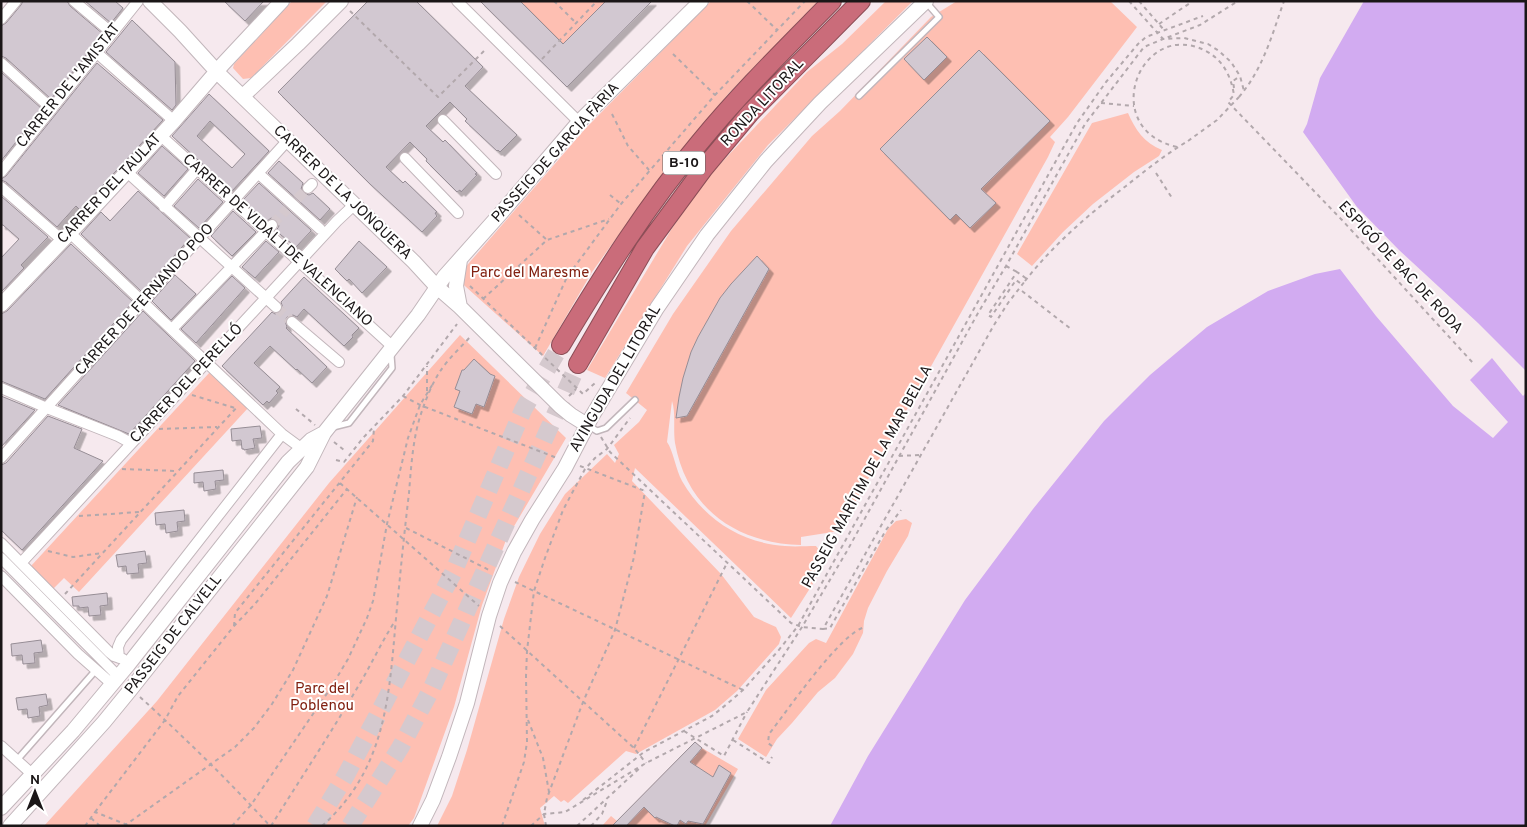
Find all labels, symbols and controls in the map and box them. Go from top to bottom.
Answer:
street label: CARRER DE L'AMISTAT [13,20,125,152]
street label: RONDA LITORAL [717,55,809,151]
street label: PASSEIG DE GARCIA FÀRIA [487,78,624,227]
street label: CARRER DE LA JONQUERA [269,122,415,264]
street label: CARRER DEL TAULAT [54,130,166,248]
street label: CARRER DE VIDAL I DE VALENCIANO [178,150,376,332]
road number: B-10 [663,152,705,174]
street label: ESPIGÓ DE BAC DE RODA [1334,196,1468,338]
street label: CARRER DE FERNANDO POO [72,220,218,380]
park label: Parc del Maresme [471,264,589,283]
street label: AVINGUDA DEL LITORAL [566,302,666,456]
street label: CARRER DEL PERELLÓ [125,319,247,448]
street label: PASSEIG MARÍTIM DE LA MAR BELLA [798,361,938,592]
street label: PASSEIG DE CALVELL [121,571,227,699]
park label: Parc del Poblenou [290,680,354,716]
north arrow [10,767,60,817]
text: N [30,772,40,789]

